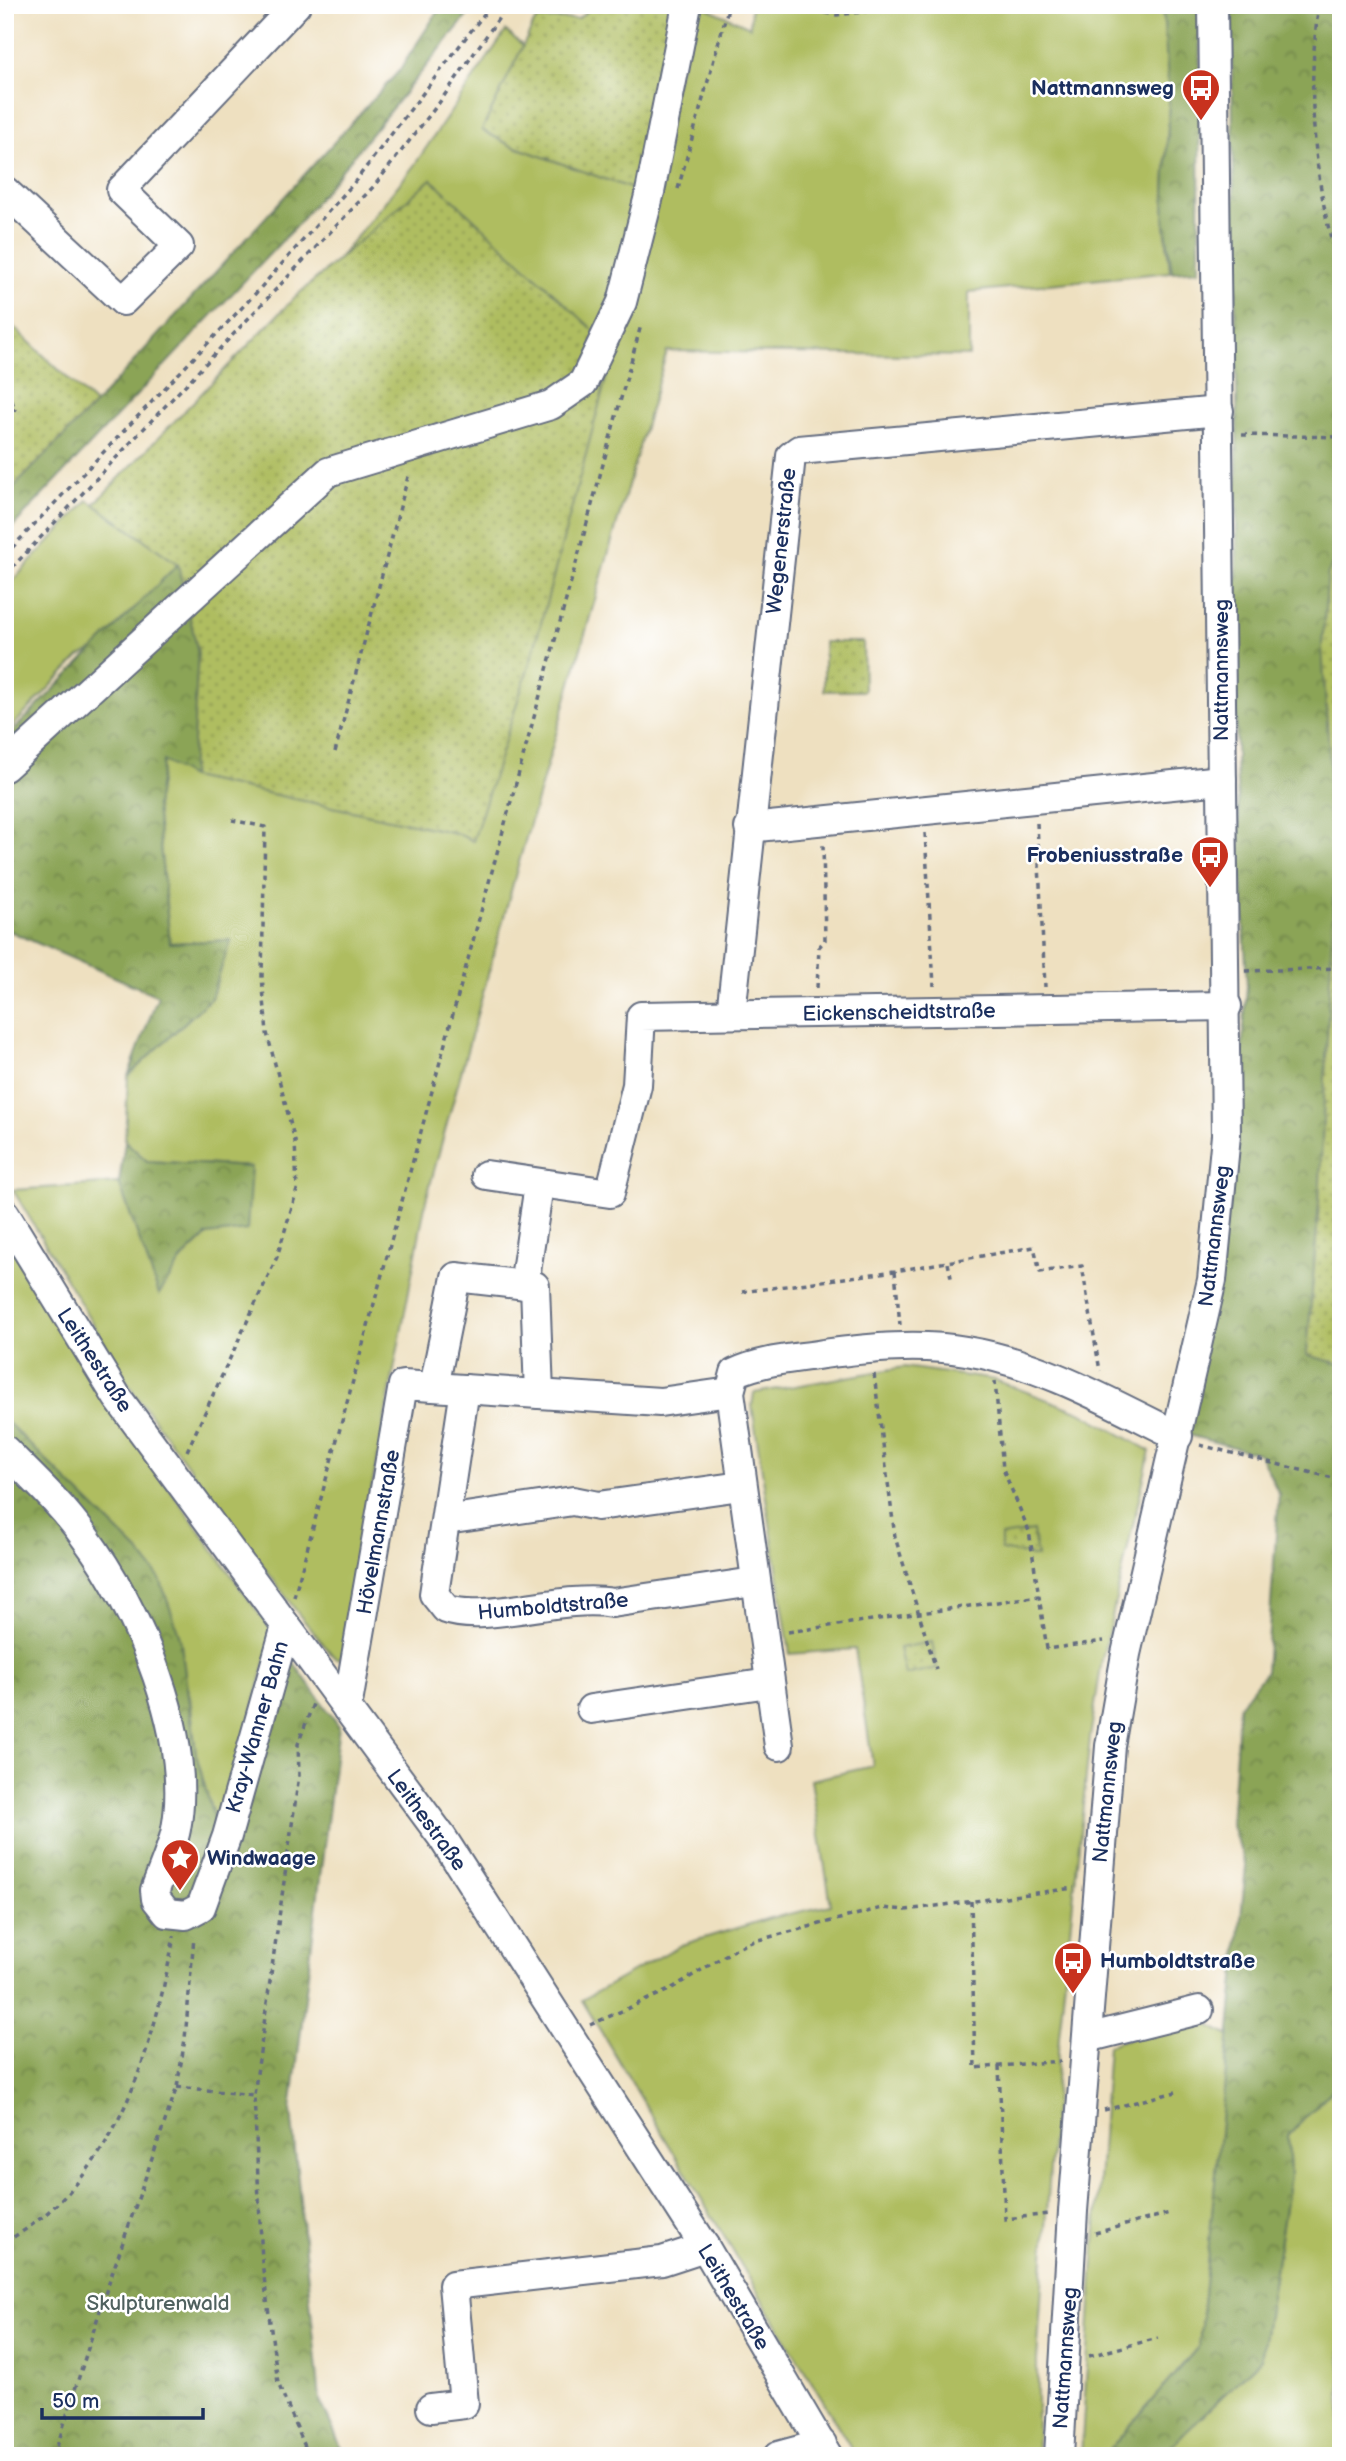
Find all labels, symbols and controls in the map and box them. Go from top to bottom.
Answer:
bus stop icon: Nattmannsweg [1180,67,1222,122]
place label: Nattmannsweg [1031,76,1174,101]
street label: Wegenerstraße [761,467,802,615]
street label: Nattmannsweg [1209,599,1234,741]
bus stop icon: Frobeniusstraße [1189,834,1231,889]
place label: Frobeniusstraße [1026,843,1183,868]
street label: Eickenscheidtstraße [802,998,996,1027]
street label: Nattmannsweg [1193,1164,1236,1308]
street label: Leithestraße [52,1303,138,1417]
street label: Hövelmannstraße [352,1448,405,1617]
street label: Humboldtstraße [477,1587,629,1626]
street label: Kray-Wanner Bahn [221,1638,294,1816]
street label: Nattmannsweg [1088,1720,1127,1864]
street label: Leithestraße [381,1765,472,1876]
place icon: Windwaage [159,1837,201,1892]
place label: Windwaage [207,1846,316,1871]
bus stop icon: Humboldtstraße [1052,1940,1094,1995]
place label: Humboldtstraße [1100,1949,1255,1974]
street label: Leithestraße [692,2240,775,2355]
street label: Nattmannsweg [1048,2286,1083,2430]
park label: Skulpturenwald [87,2291,229,2316]
scale bar [42,2377,203,2421]
text: 50 m [52,2389,99,2414]

